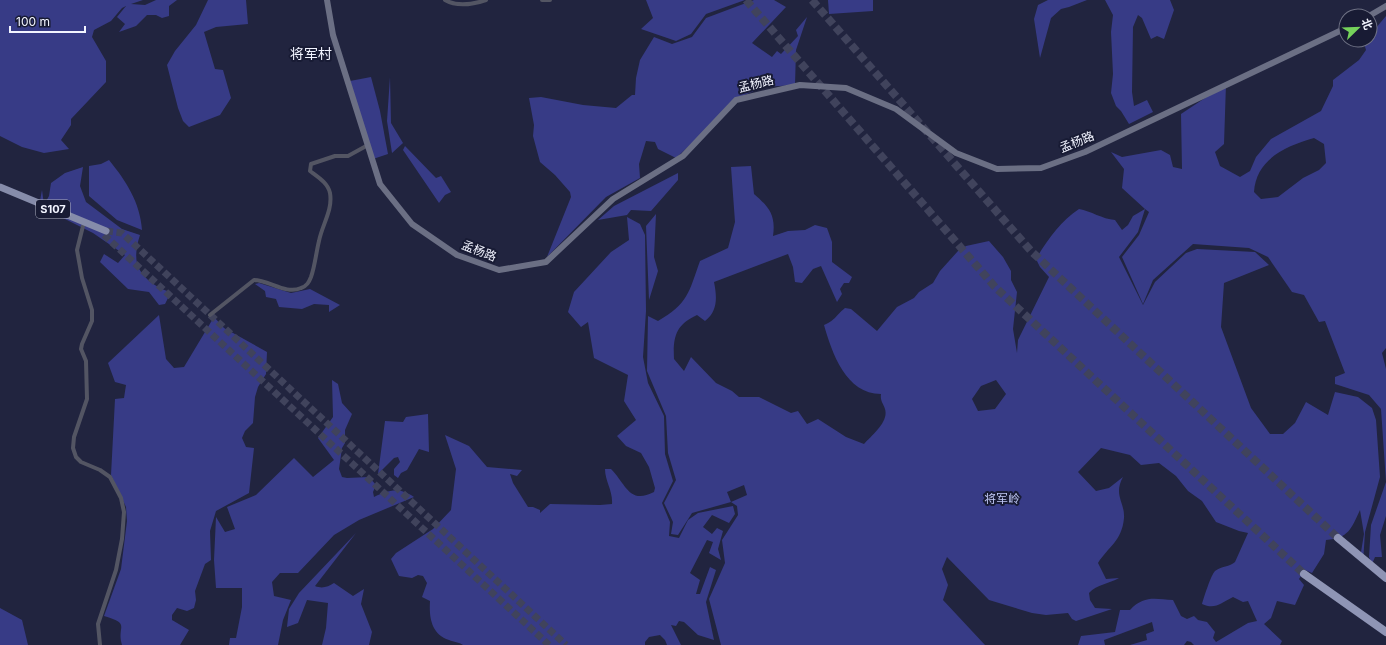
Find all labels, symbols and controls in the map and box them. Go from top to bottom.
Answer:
scale bar [10,8,85,34]
north arrow [1338,8,1378,48]
text: 100 m [16,14,50,29]
text: 北 [1359,16,1376,32]
district label: 将军村 [290,45,332,62]
street label: 孟杨路 [737,72,775,95]
street label: 孟杨路 [1057,128,1096,155]
road number: S107 [36,200,70,218]
street label: 孟杨路 [460,237,499,264]
park label: 将军岭 [984,491,1020,506]

